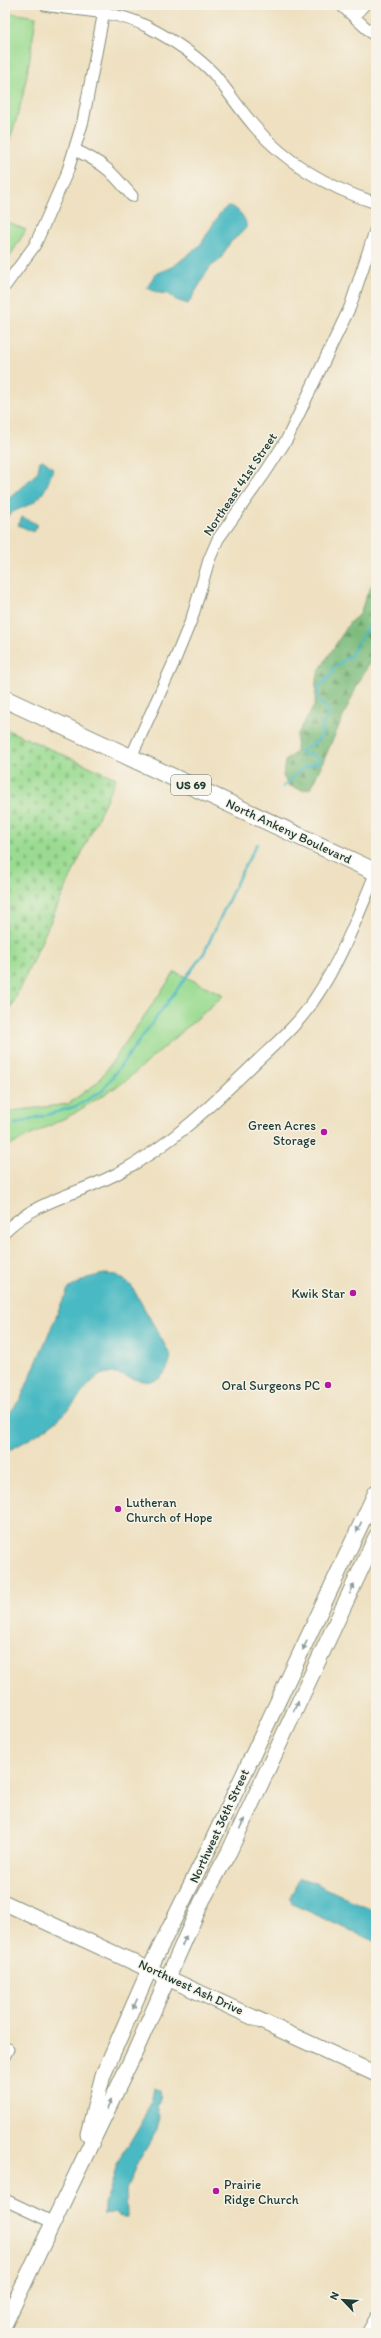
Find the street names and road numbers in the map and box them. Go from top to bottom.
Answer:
street label: Northeast 41st Street [200,430,280,538]
road number: US 69 [171,775,211,795]
street label: North Ankeny Boulevard [224,795,354,867]
street label: Northwest 36th Street [186,1767,252,1885]
street label: Northwest Ash Drive [136,1956,246,2018]

